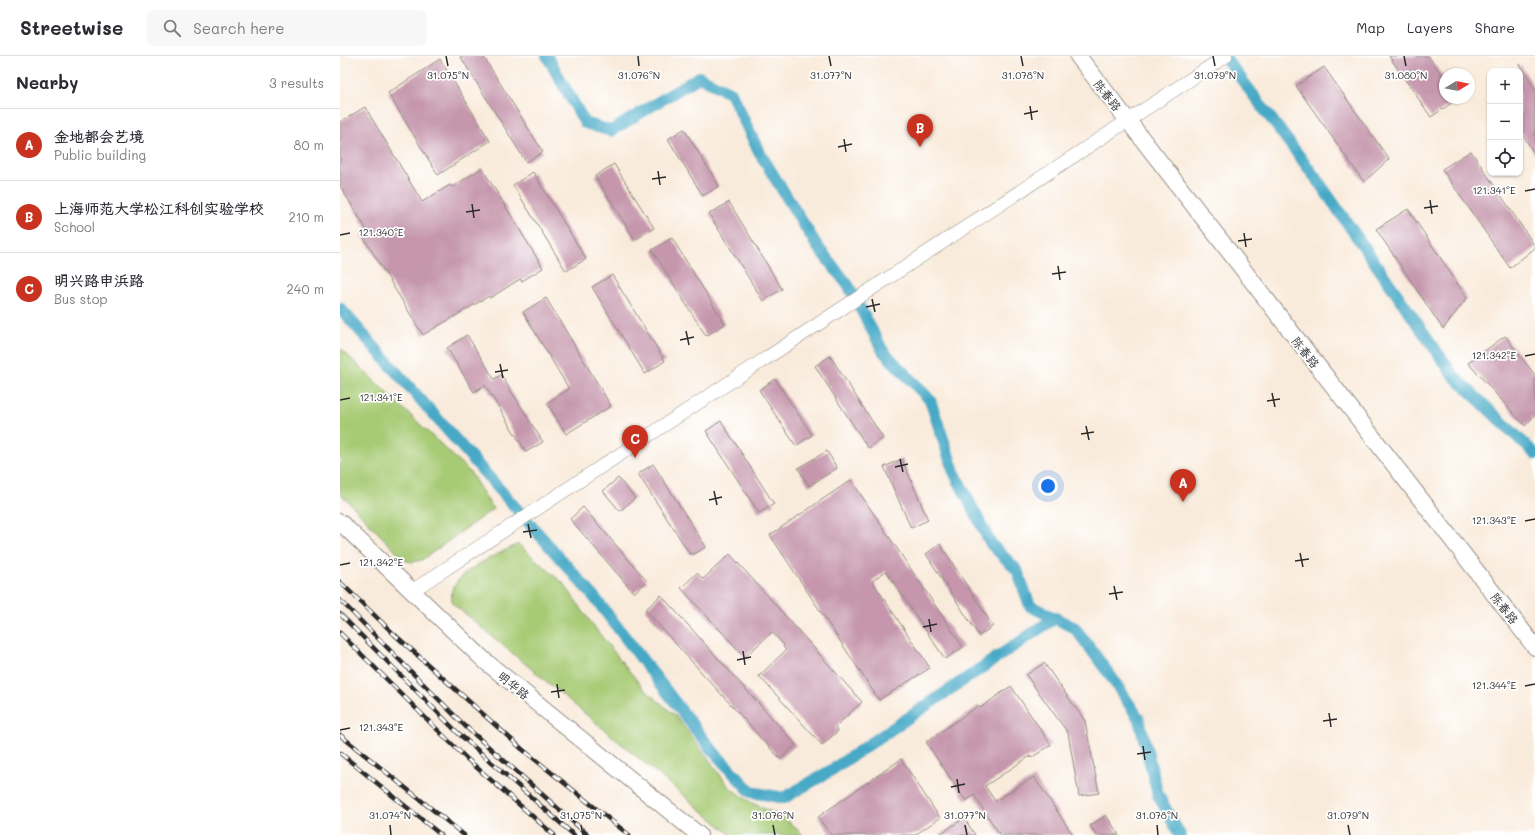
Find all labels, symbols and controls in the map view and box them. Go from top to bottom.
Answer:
search box [147,10,427,46]
text: Streetwise [20,15,123,40]
icon: search [161,17,183,39]
text: Search here [193,18,285,38]
text: Map [1356,18,1385,37]
text: Layers [1407,18,1453,37]
text: Share [1475,18,1515,37]
text: 31.075°N [427,68,469,82]
text: 31.076°N [618,68,660,82]
text: 31.077°N [810,68,852,82]
text: 31.078°N [1002,68,1044,82]
text: 31.079°N [1194,68,1236,82]
text: 31.080°N [1385,68,1427,82]
north arrow [1439,68,1475,104]
map controls [1487,68,1523,176]
button: + [1487,68,1523,104]
text: Nearby [16,71,78,93]
text: 3 results [269,74,324,91]
street label: 陈春路 [1091,76,1125,114]
button: − [1487,104,1523,140]
pin: B [907,114,933,147]
text: 金地都会艺境 [54,126,144,146]
text: A [24,136,34,153]
text: 80 m [294,136,324,153]
button: locate [1487,140,1523,176]
text: Public building [54,146,146,163]
text: 121.341°E [1472,183,1516,197]
text: 上海师范大学松江科创实验学校 [54,198,264,218]
text: B [25,208,33,225]
text: 210 m [288,208,324,225]
text: School [54,218,95,235]
text: 121.340°E [359,225,404,239]
text: 明兴路申浜路 [54,270,144,290]
text: C [24,280,34,297]
text: 240 m [287,280,324,297]
text: Bus stop [54,290,107,307]
street label: 陈春路 [1289,333,1323,371]
text: 121.342°E [1472,348,1516,362]
text: 121.341°E [359,390,403,404]
pin: C [622,425,648,458]
pin: A [1170,469,1196,502]
your location [1038,476,1058,496]
text: 121.343°E [1472,513,1517,527]
text: 121.342°E [359,555,403,569]
street label: 陈春路 [1488,589,1522,627]
street label: 明华路 [495,667,533,703]
text: 121.344°E [1472,678,1517,692]
text: 121.343°E [359,720,404,734]
text: 31.074°N [369,808,411,822]
text: 31.075°N [560,808,602,822]
text: 31.076°N [752,808,794,822]
text: 31.077°N [944,808,986,822]
text: 31.078°N [1136,808,1178,822]
text: 31.079°N [1327,808,1369,822]

